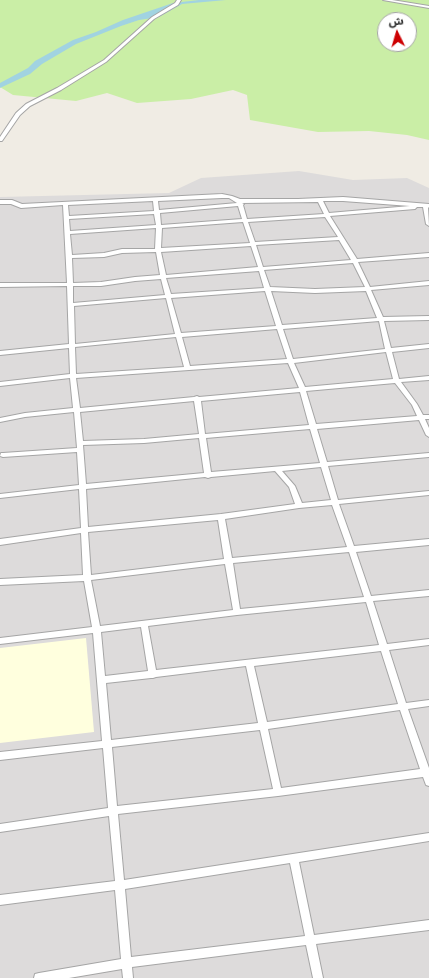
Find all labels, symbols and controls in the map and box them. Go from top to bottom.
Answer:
north arrow [377,12,417,52]
text: ش [388,12,404,30]

